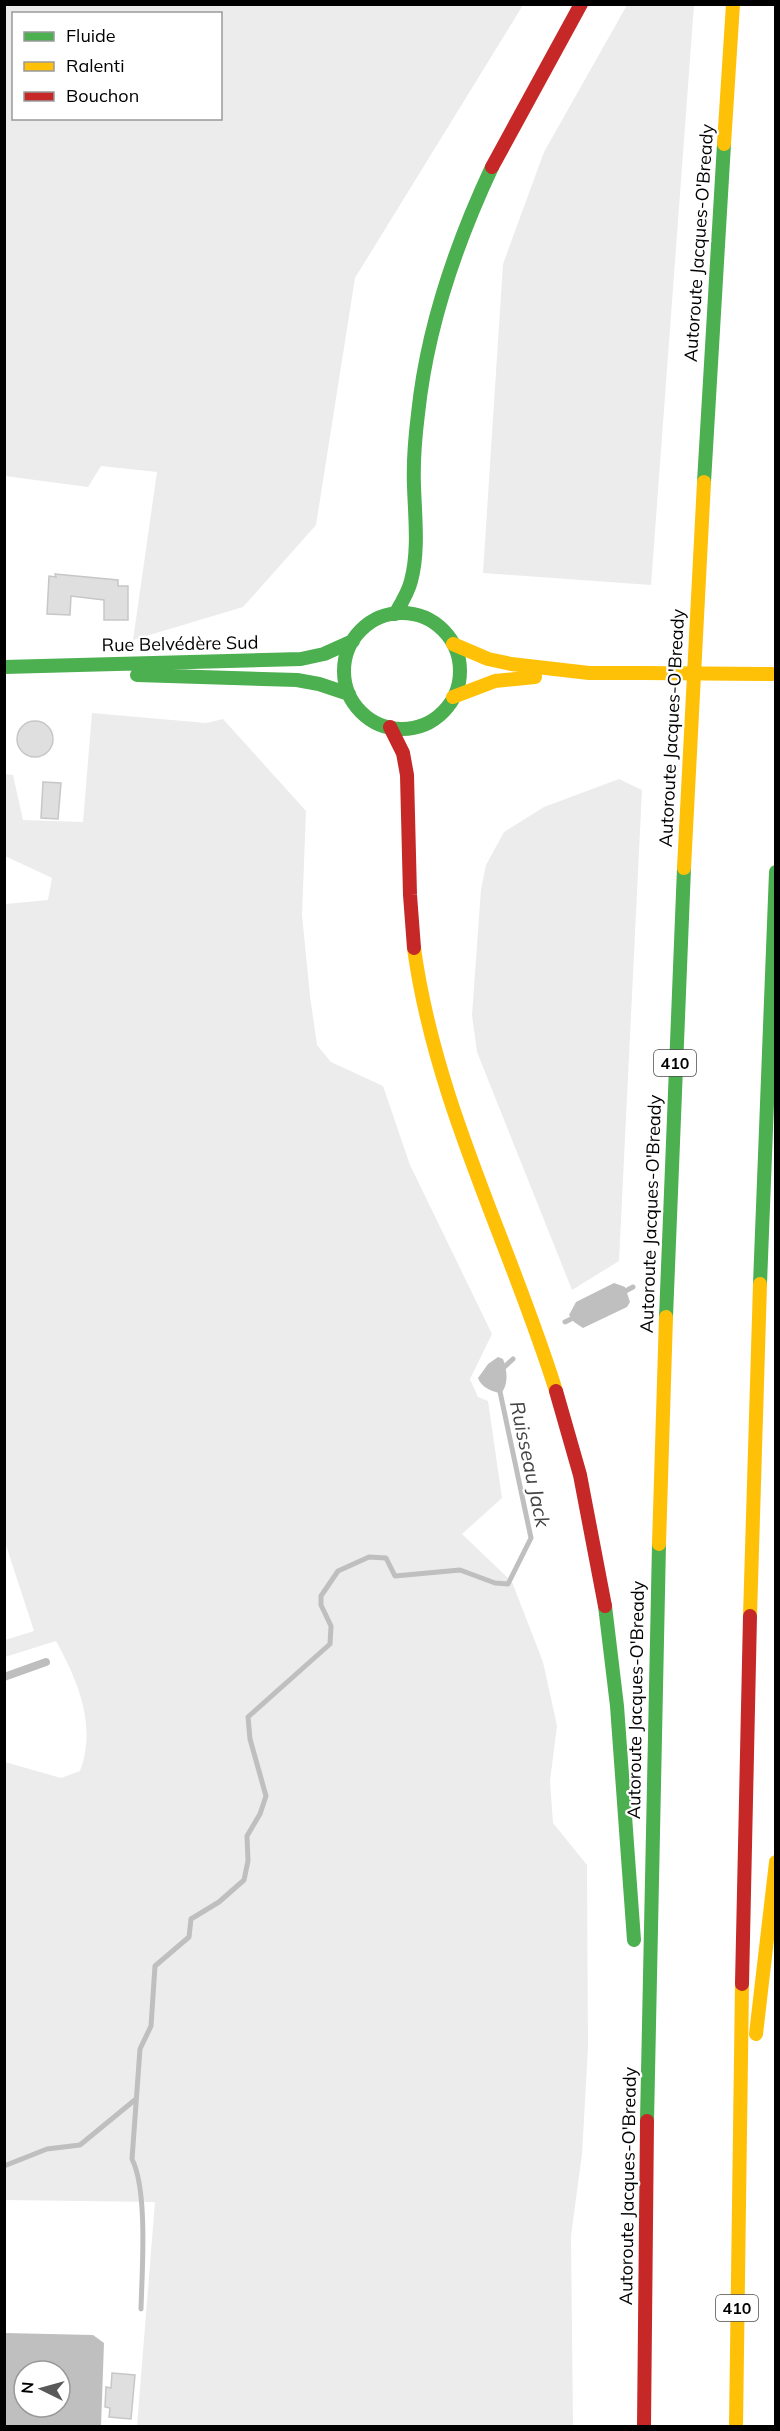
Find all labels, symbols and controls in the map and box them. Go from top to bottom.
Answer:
legend [12,12,222,120]
text: Fluide [66,24,116,47]
text: Ralenti [66,54,124,77]
text: Bouchon [66,84,139,107]
street label: Autoroute Jacques-O'Bready [679,123,718,363]
street label: Autoroute Jacques-O'Bready [654,608,689,848]
street label: Rue Belvédère Sud [101,631,259,656]
road number: 410 [654,1050,696,1076]
street label: Autoroute Jacques-O'Bready [635,1094,666,1334]
water label: Ruisseau Jack [505,1398,556,1530]
street label: Autoroute Jacques-O'Bready [622,1580,649,1819]
street label: Autoroute Jacques-O'Bready [614,2066,641,2305]
road number: 410 [716,2295,758,2321]
north arrow [12,2359,72,2419]
text: N [17,2381,38,2395]

